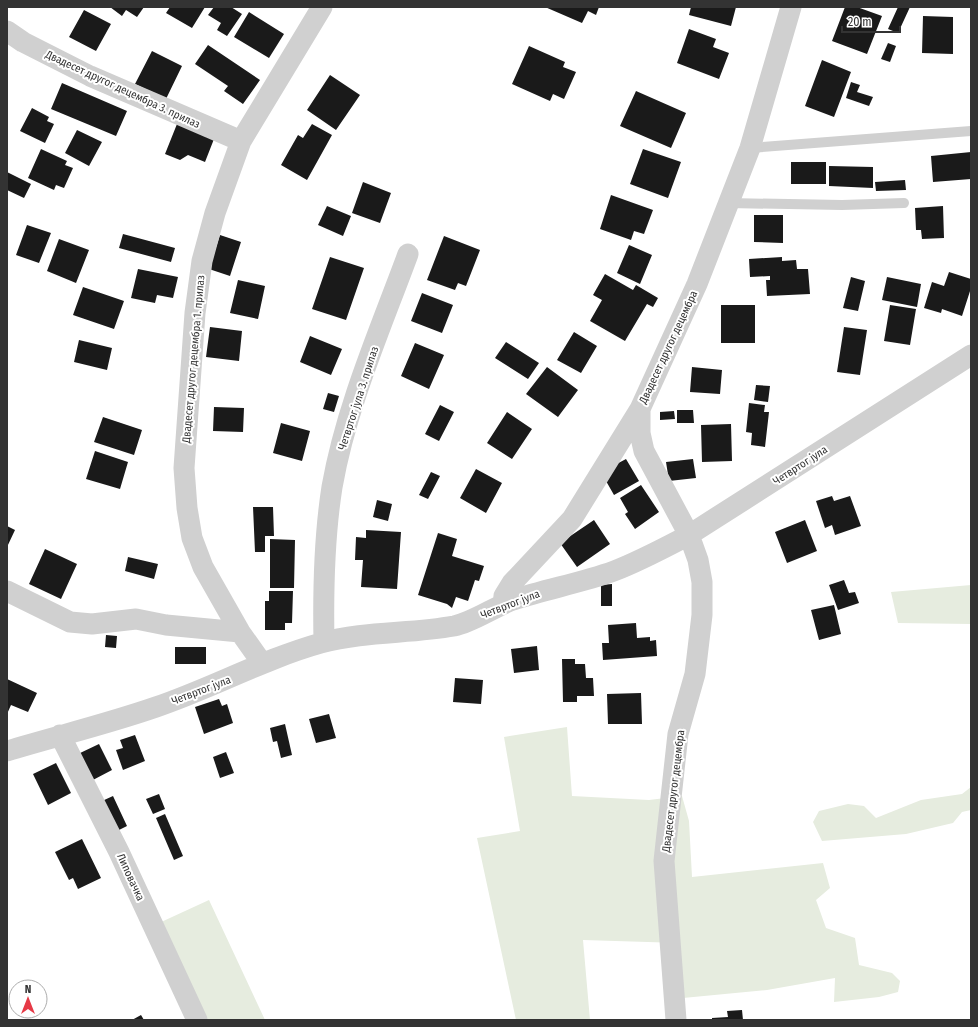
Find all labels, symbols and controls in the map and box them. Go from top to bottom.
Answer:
scale bar [842,8,900,34]
text: 20 m [848,15,872,29]
street label: Двадесет другог децембра 3. прилаз [43,47,202,131]
street label: Двадесет другог децембра 1. прилаз [180,274,207,445]
street label: Двадесет другог децембра [636,289,700,407]
street label: Четвртог јула 3. прилаз [336,345,381,452]
street label: Четвртог јула [771,443,830,488]
street label: Четвртог јула [479,587,542,622]
street label: Четвртог јула [170,673,233,708]
street label: Двадесет другог децембра [659,729,687,854]
street label: Липовачка [114,852,147,903]
north arrow [8,979,48,1019]
text: N [25,983,31,996]

